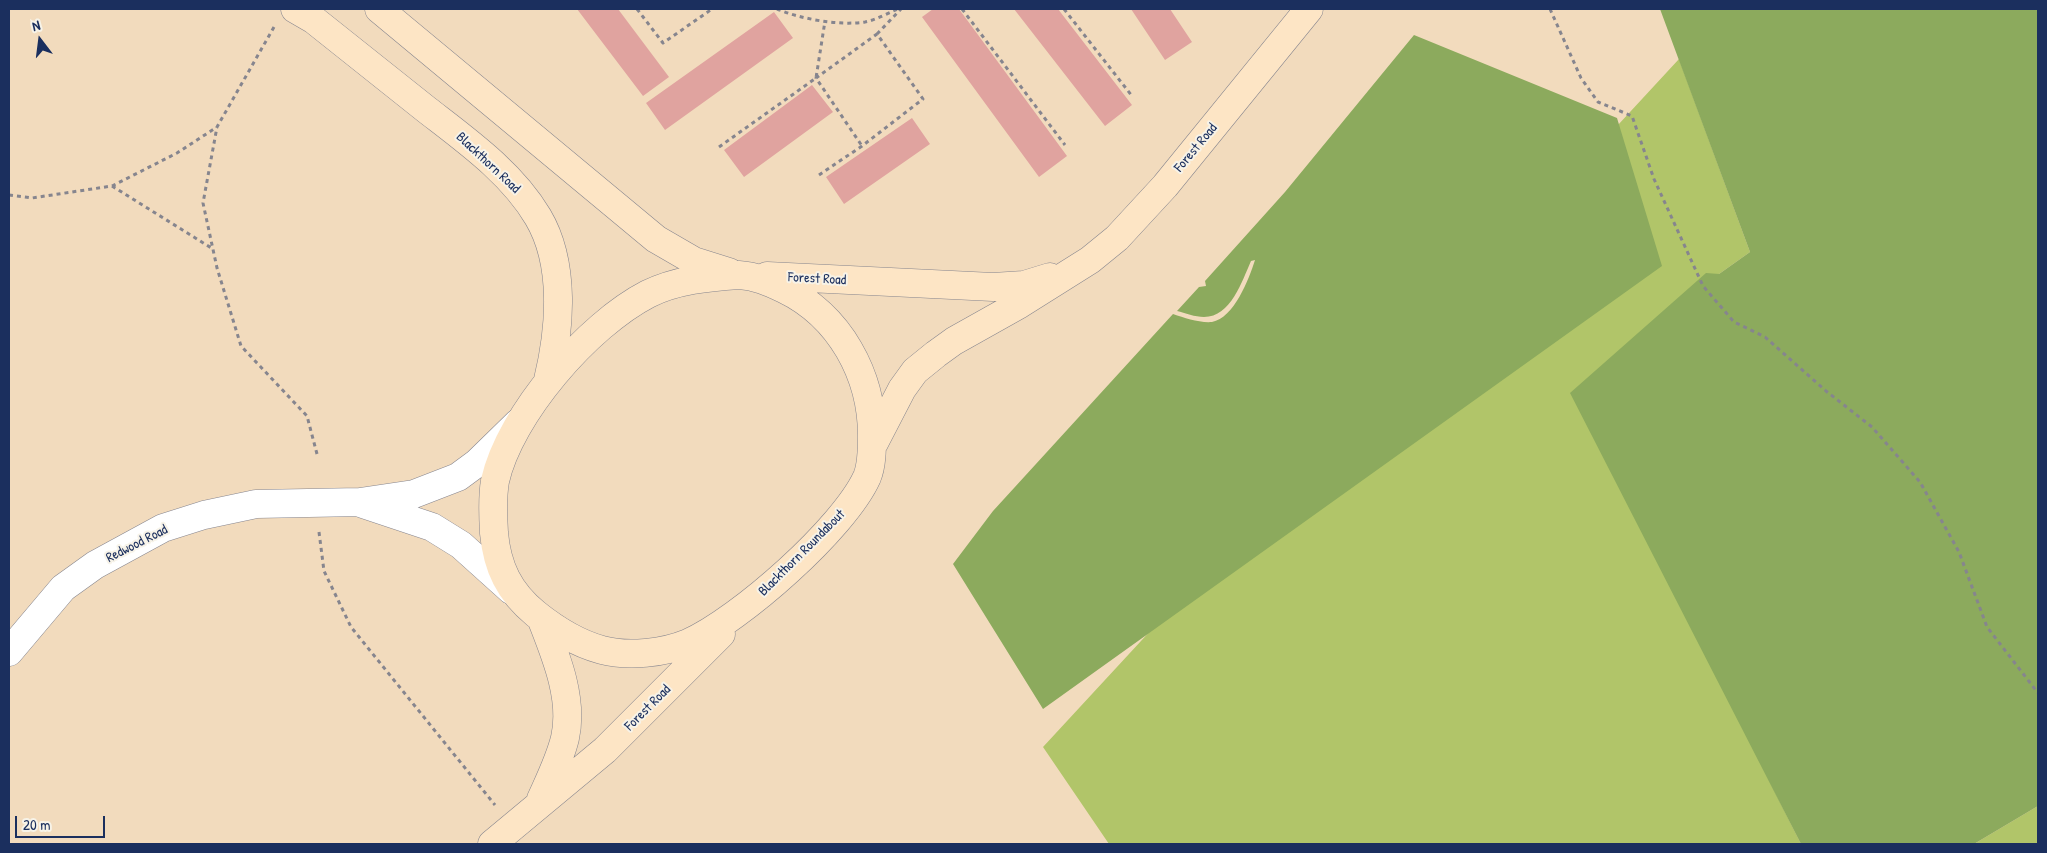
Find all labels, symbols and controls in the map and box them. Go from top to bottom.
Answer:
north arrow [15,15,65,65]
text: N [30,15,42,35]
street label: Forest Road [1171,120,1221,176]
street label: Blackthorn Road [452,129,524,197]
street label: Forest Road [787,269,847,289]
street label: Blackthorn Roundabout [755,506,849,600]
street label: Redwood Road [103,521,171,567]
street label: Forest Road [621,681,675,735]
scale bar [18,806,108,838]
text: 20 m [23,814,50,835]

